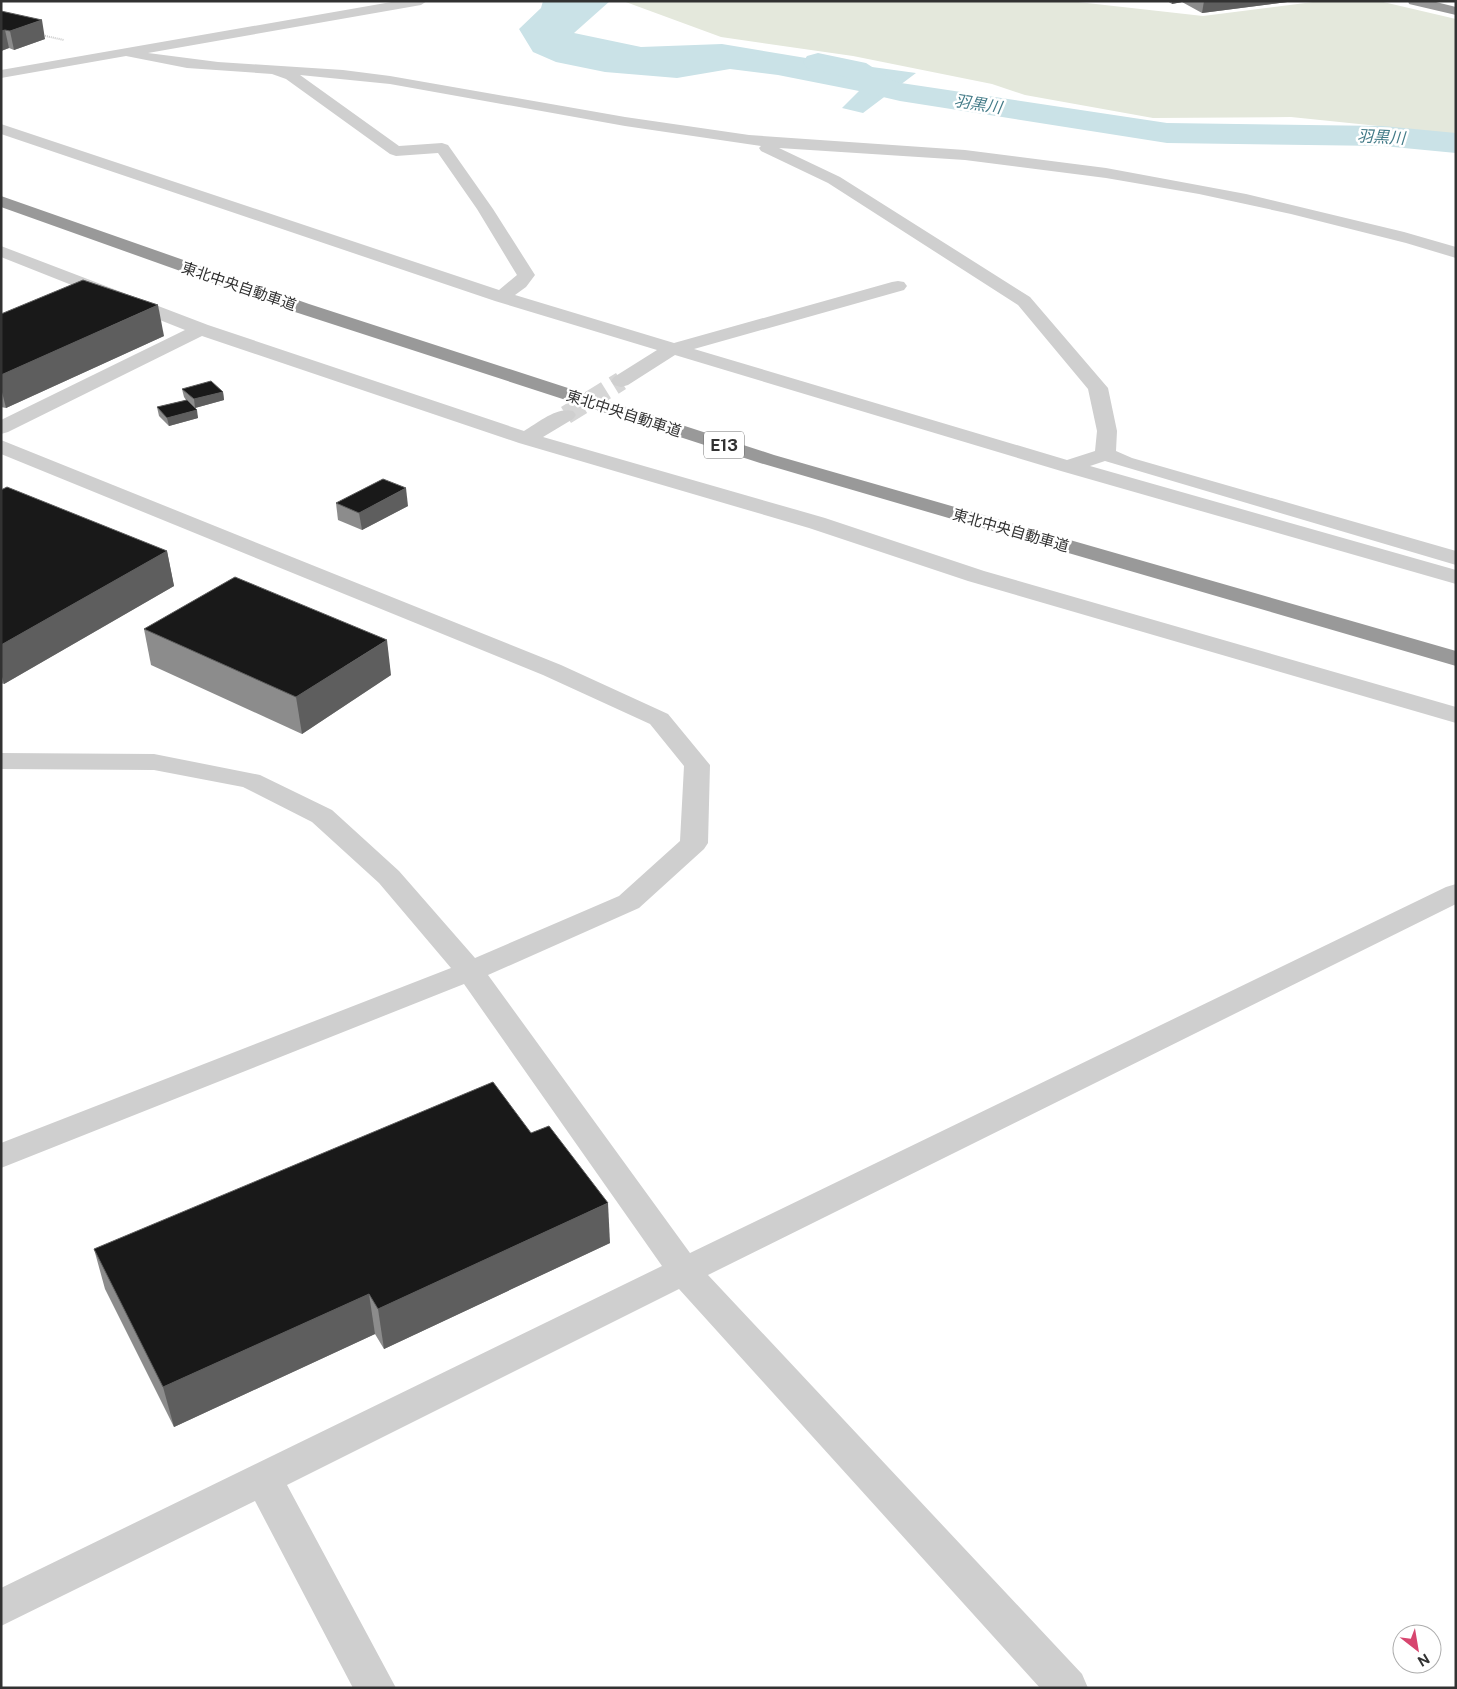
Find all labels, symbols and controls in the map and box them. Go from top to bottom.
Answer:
water label: 羽黒川 [953,91,1005,117]
water label: 羽黒川 [1357,126,1407,148]
street label: 東北中央自動車道 [179,258,299,314]
street label: 東北中央自動車道 [564,386,684,440]
road number: E13 [704,432,744,458]
street label: 東北中央自動車道 [951,505,1071,555]
north arrow [1392,1624,1442,1674]
text: N [1415,1650,1433,1670]

